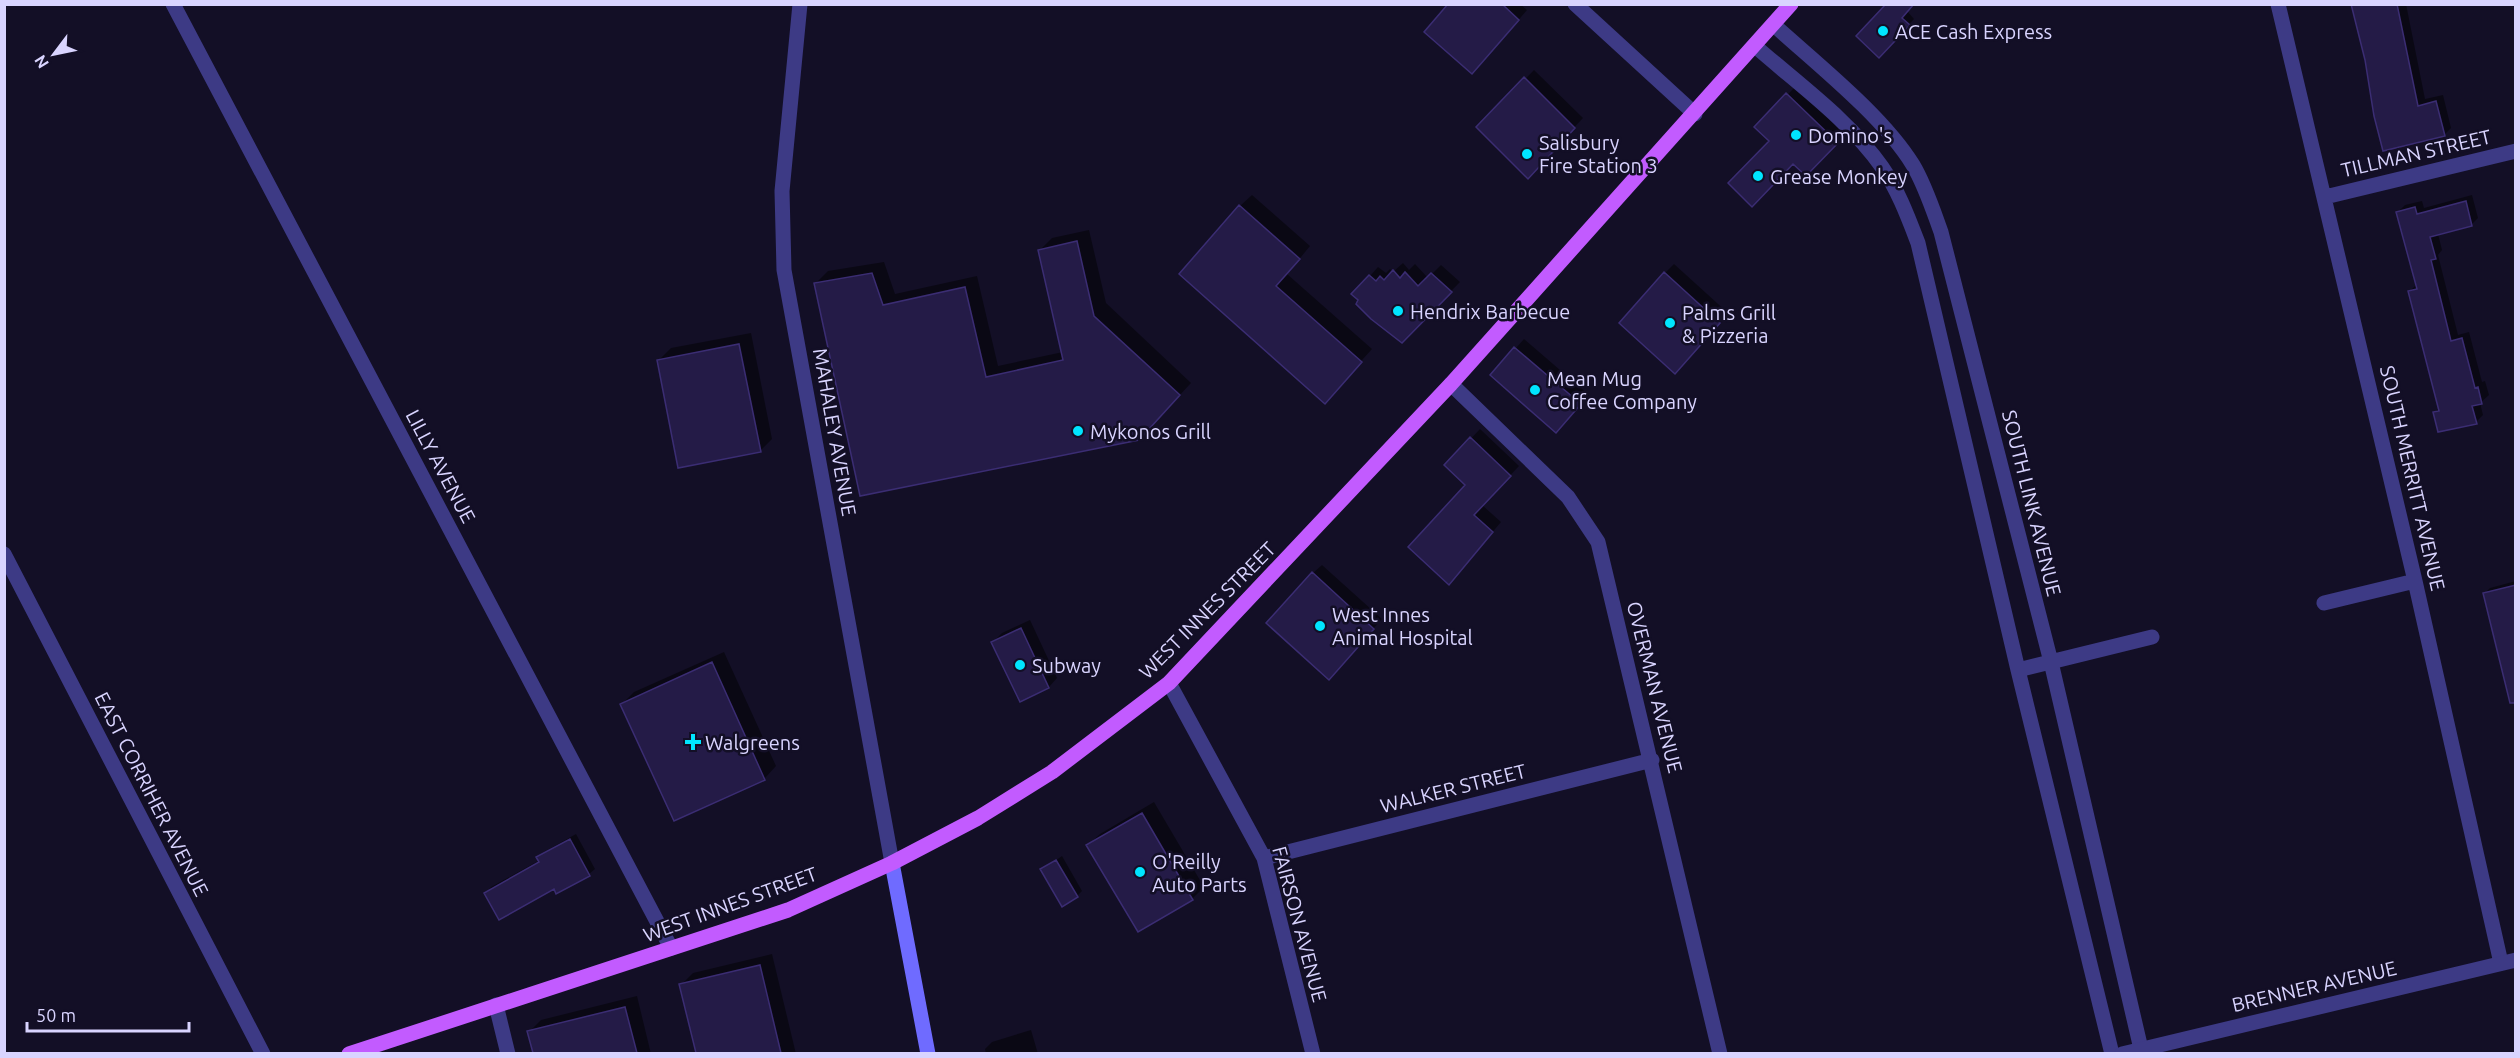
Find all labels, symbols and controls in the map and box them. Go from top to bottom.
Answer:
place label: ACE Cash Express [1895,20,2052,43]
north arrow [24,24,84,84]
marker: ACE Cash Express [1876,24,1890,38]
text: N [30,52,52,72]
place label: Domino's [1808,124,1892,147]
street label: TILLMAN STREET [2339,125,2493,181]
marker: Domino's [1789,128,1803,142]
place label: Salisbury Fire Station 3 [1539,131,1658,177]
marker: Salisbury Fire Station 3 [1520,147,1534,161]
place label: Grease Monkey [1770,165,1908,188]
marker: Grease Monkey [1751,169,1765,183]
place label: Hendrix Barbecue [1410,300,1570,323]
place label: Palms Grill & Pizzeria [1682,301,1776,347]
marker: Hendrix Barbecue [1391,304,1405,318]
marker: Palms Grill & Pizzeria [1663,316,1677,330]
street label: MAHALEY AVENUE [809,346,861,518]
street label: SOUTH MERRITT AVENUE [2376,363,2450,593]
place label: Mean Mug Coffee Company [1547,367,1697,413]
marker: Mean Mug Coffee Company [1528,383,1542,397]
street label: LILLY AVENUE [402,405,480,527]
street label: SOUTH LINK AVENUE [1998,408,2066,598]
place label: Mykonos Grill [1090,420,1211,443]
marker: Mykonos Grill [1071,424,1085,438]
street label: WEST INNES STREET [1134,537,1280,683]
street label: OVERMAN AVENUE [1623,599,1687,775]
place label: West Innes Animal Hospital [1332,603,1473,649]
marker: West Innes Animal Hospital [1313,619,1327,633]
place label: Subway [1032,654,1101,677]
marker: Subway [1013,658,1027,672]
street label: EAST CORRIHER AVENUE [90,688,214,900]
place label: Walgreens [705,731,800,754]
marker: Walgreens [686,735,700,749]
street label: WALKER STREET [1378,759,1528,817]
street label: FAIRSON AVENUE [1268,844,1332,1004]
place label: O'Reilly Auto Parts [1152,850,1247,896]
street label: WEST INNES STREET [640,862,820,946]
marker: O'Reilly Auto Parts [1133,865,1147,879]
street label: BRENNER AVENUE [2229,956,2399,1016]
scale bar [27,995,189,1033]
text: 50 m [36,1005,76,1025]

